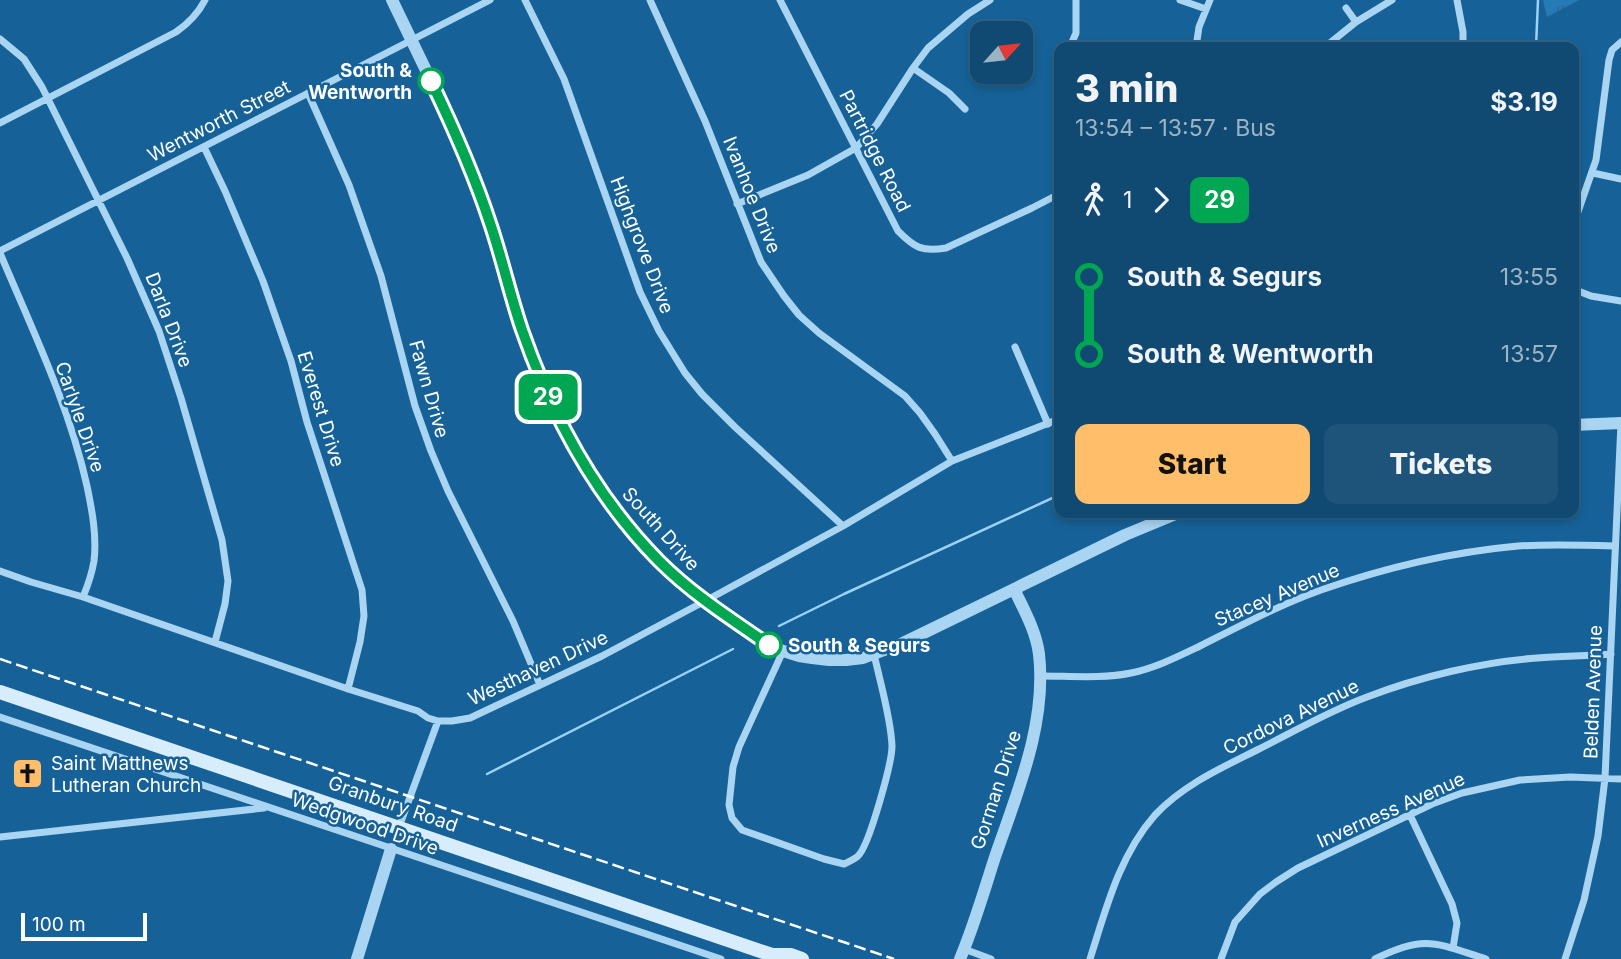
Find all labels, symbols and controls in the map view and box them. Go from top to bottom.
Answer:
north arrow [970,21,1032,84]
map controls [970,21,1033,84]
place label: South & Wentworth [308,59,412,104]
text: 3 min [1075,65,1178,111]
marker: South & Wentworth [418,68,444,94]
street label: Wentworth Street [144,75,294,167]
street label: Partridge Road [834,86,916,216]
text: $3.19 [1490,86,1558,117]
text: 13:54 – 13:57 · Bus [1075,114,1276,142]
street label: Ivanhoe Drive [718,133,786,257]
street label: Highgrove Drive [605,173,679,317]
icon: walk [1075,181,1113,219]
icon: forward [1142,181,1180,219]
text: 29 [1204,185,1235,214]
text: 1 [1123,186,1132,214]
text: South & Segurs [1127,261,1322,292]
text: 13:55 [1500,263,1558,291]
street label: Darla Drive [140,269,198,371]
street label: Fawn Drive [404,337,454,441]
text: South & Wentworth [1127,338,1374,369]
text: 13:57 [1501,340,1558,368]
street label: Everest Drive [293,349,349,469]
street label: Carlyle Drive [50,359,110,475]
line badge: 29 [516,374,580,420]
text: 29 [533,382,563,411]
button: Start [1075,424,1310,504]
button: Tickets [1324,424,1558,504]
street label: South Drive [617,482,705,576]
street label: Stacey Avenue [1211,558,1343,632]
street label: Westhaven Drive [464,625,612,711]
street label: Belden Avenue [1579,625,1607,759]
marker: South & Segurs [756,632,782,658]
place label: South & Segurs [788,634,931,657]
street label: Cordova Avenue [1219,674,1363,760]
street label: Gorman Drive [966,727,1026,853]
place label: Saint Matthews Lutheran Church [51,752,201,797]
church icon: Saint Matthews Lutheran Church [11,757,45,791]
street label: Inverness Avenue [1314,767,1468,853]
street label: Granbury Road [325,771,461,837]
street label: Wedgwood Drive [288,788,442,860]
scale bar [21,910,147,942]
text: 100 m [32,913,86,936]

